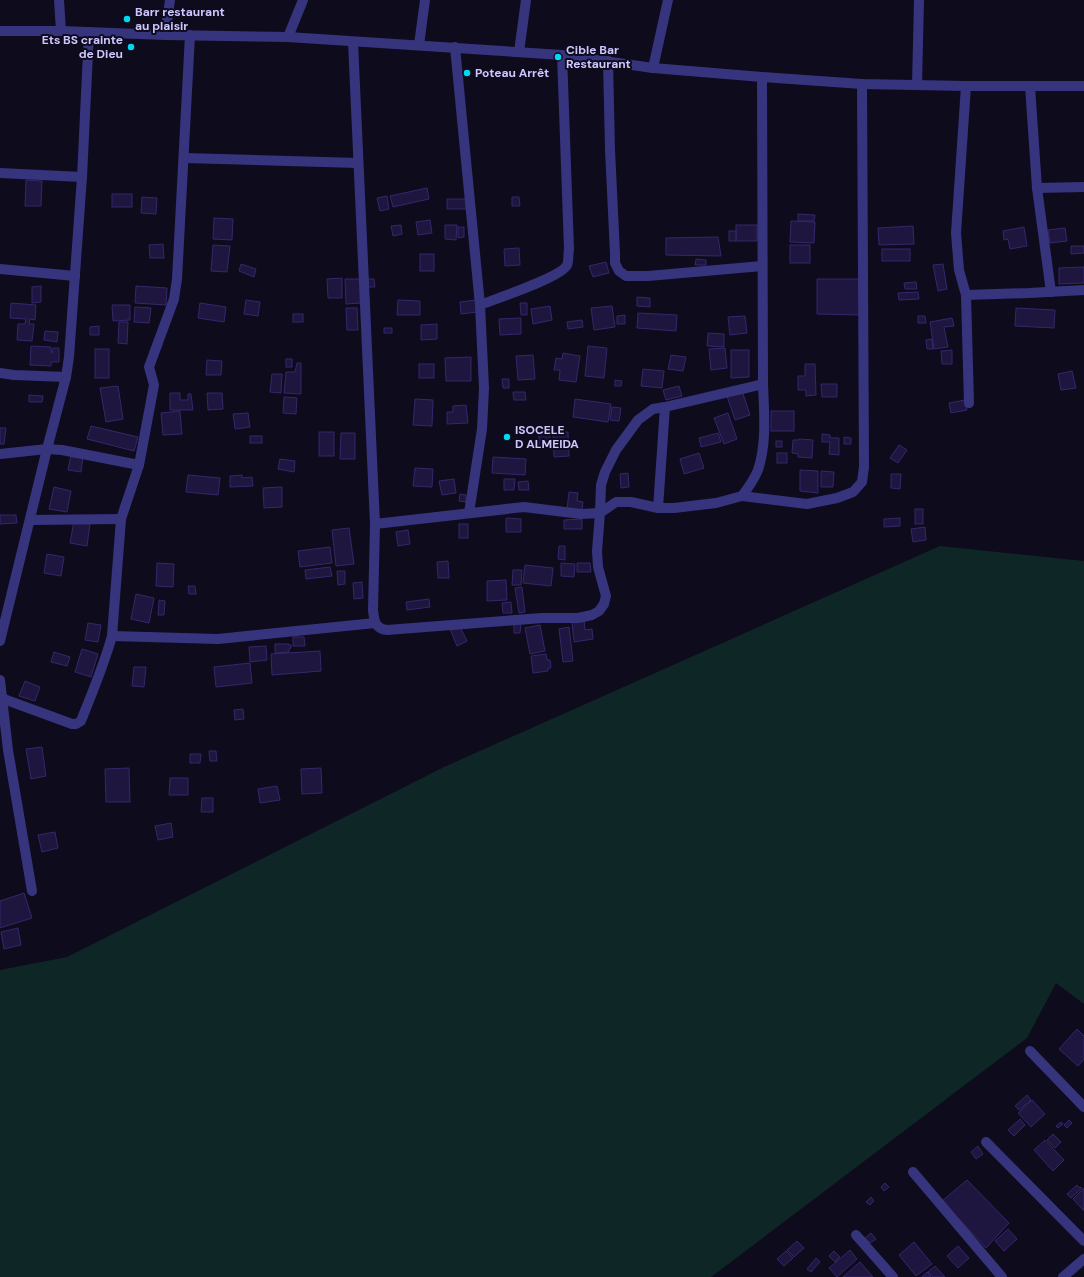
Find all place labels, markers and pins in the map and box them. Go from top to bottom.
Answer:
place label: Barr restaurant au plaisir [135,4,225,34]
marker: Barr restaurant au plaisir [122,14,132,24]
place label: Ets BS crainte de Dieu [42,32,123,62]
marker: Ets BS crainte de Dieu [126,42,136,52]
place label: Cible Bar Restaurant [566,42,631,72]
marker: Cible Bar Restaurant [553,52,563,62]
place label: Poteau Arrêt [475,65,549,81]
marker: Poteau Arrêt [462,68,472,78]
place label: ISOCELE D ALMEIDA [515,422,579,452]
marker: ISOCELE D ALMEIDA [502,432,512,442]

